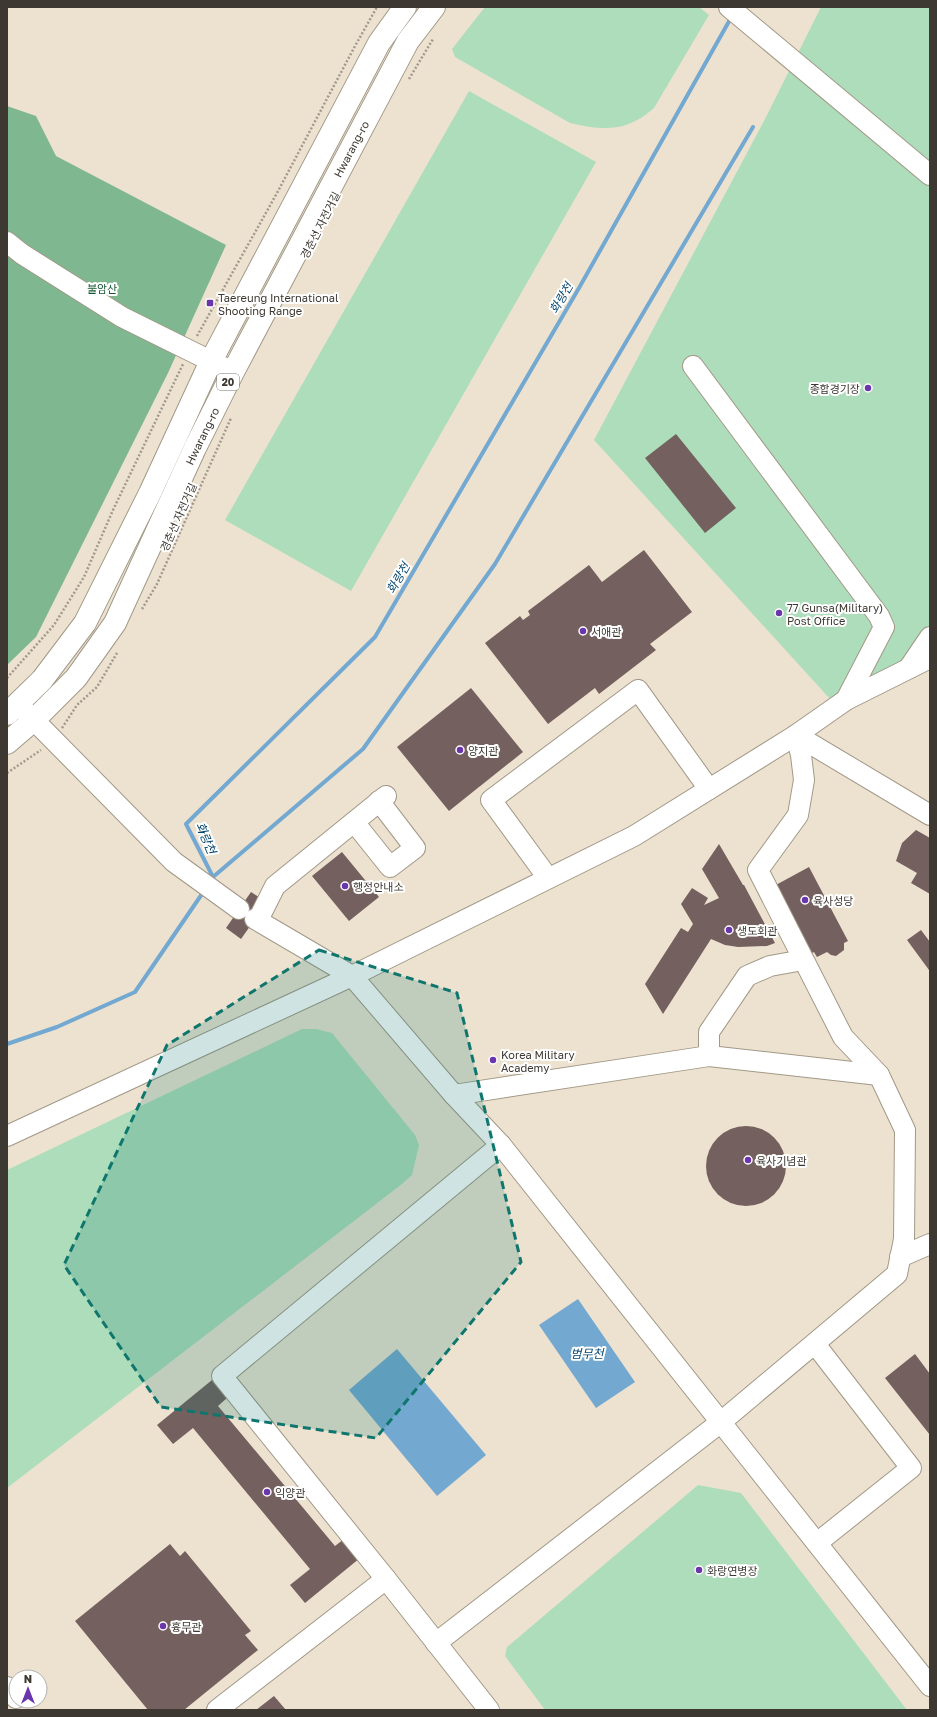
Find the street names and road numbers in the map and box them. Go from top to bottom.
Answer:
street label: Hwarang-ro [331,118,372,179]
street label: 경춘선 자전거길 [298,189,342,261]
road number: 20 [217,374,239,390]
street label: Hwarang-ro [183,405,222,467]
street label: 경춘선 자전거길 [157,481,199,553]

